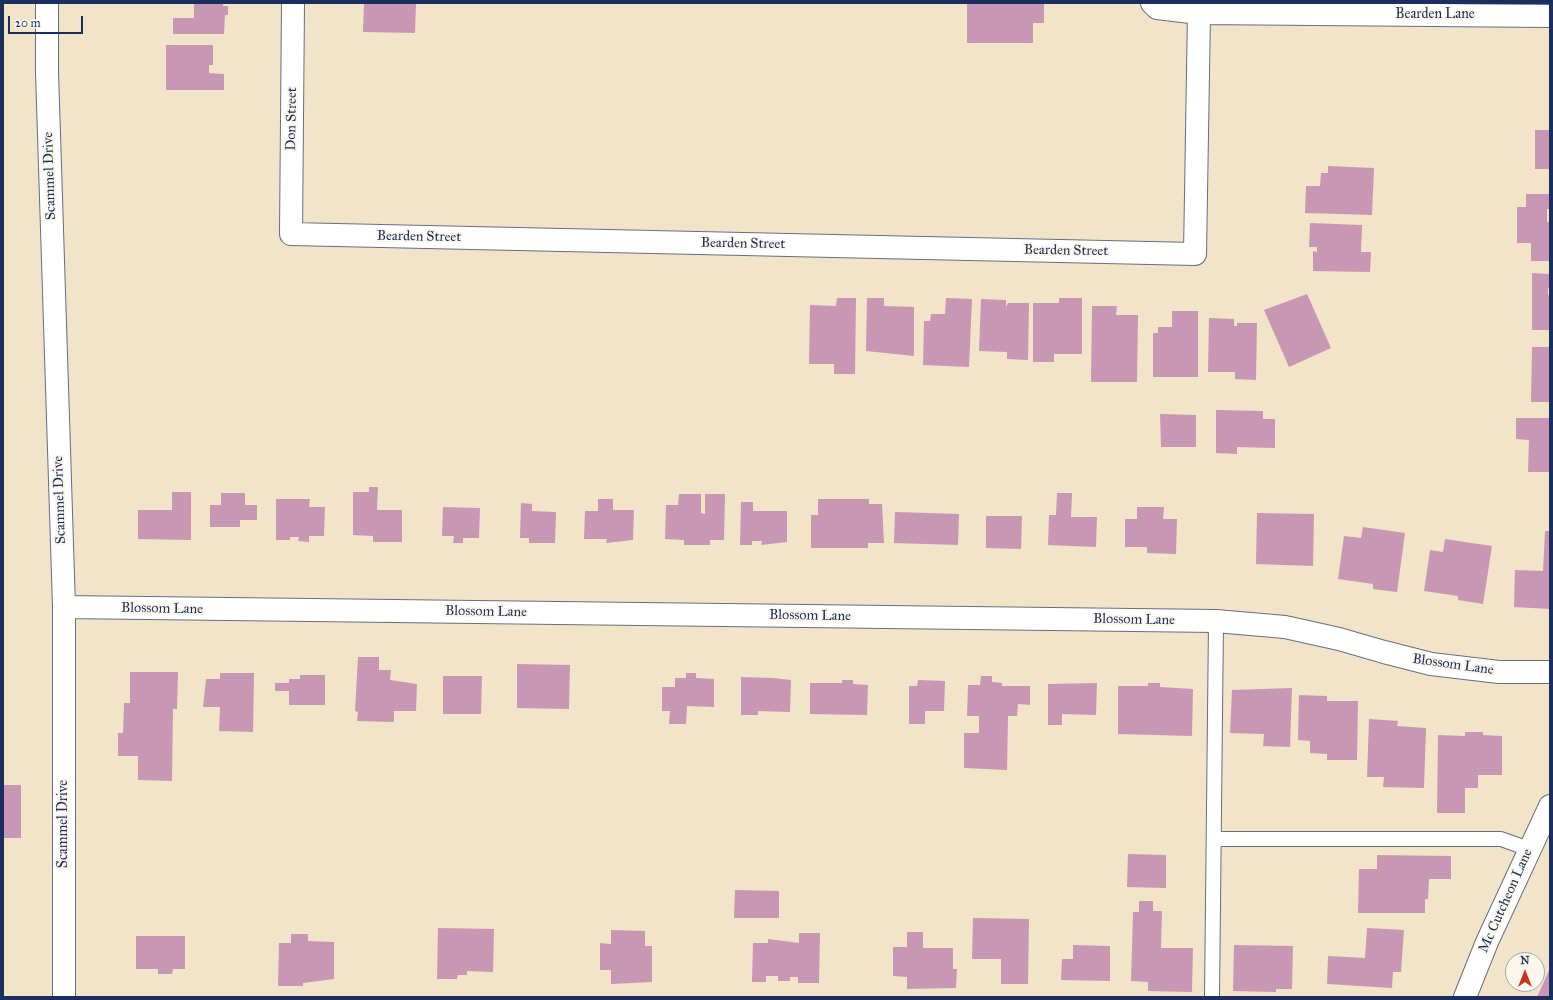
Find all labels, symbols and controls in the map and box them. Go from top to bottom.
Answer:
street label: Bearden Lane [1395,7,1475,23]
scale bar [10,8,85,34]
text: 20 m [15,16,41,30]
street label: Don Street [283,87,301,151]
street label: Scammel Drive [40,132,60,220]
street label: Bearden Street [377,228,461,246]
street label: Bearden Street [701,235,785,253]
street label: Bearden Street [1024,242,1108,260]
street label: Scammel Drive [50,456,70,544]
street label: Blossom Lane [121,600,203,618]
street label: Blossom Lane [445,603,527,621]
street label: Blossom Lane [769,607,851,625]
street label: Blossom Lane [1093,611,1175,629]
street label: Blossom Lane [1411,651,1495,679]
street label: Scammel Drive [56,780,72,868]
street label: Mc Cutcheon Lane [1476,846,1536,956]
north arrow [1505,952,1545,992]
text: N [1520,954,1530,967]

